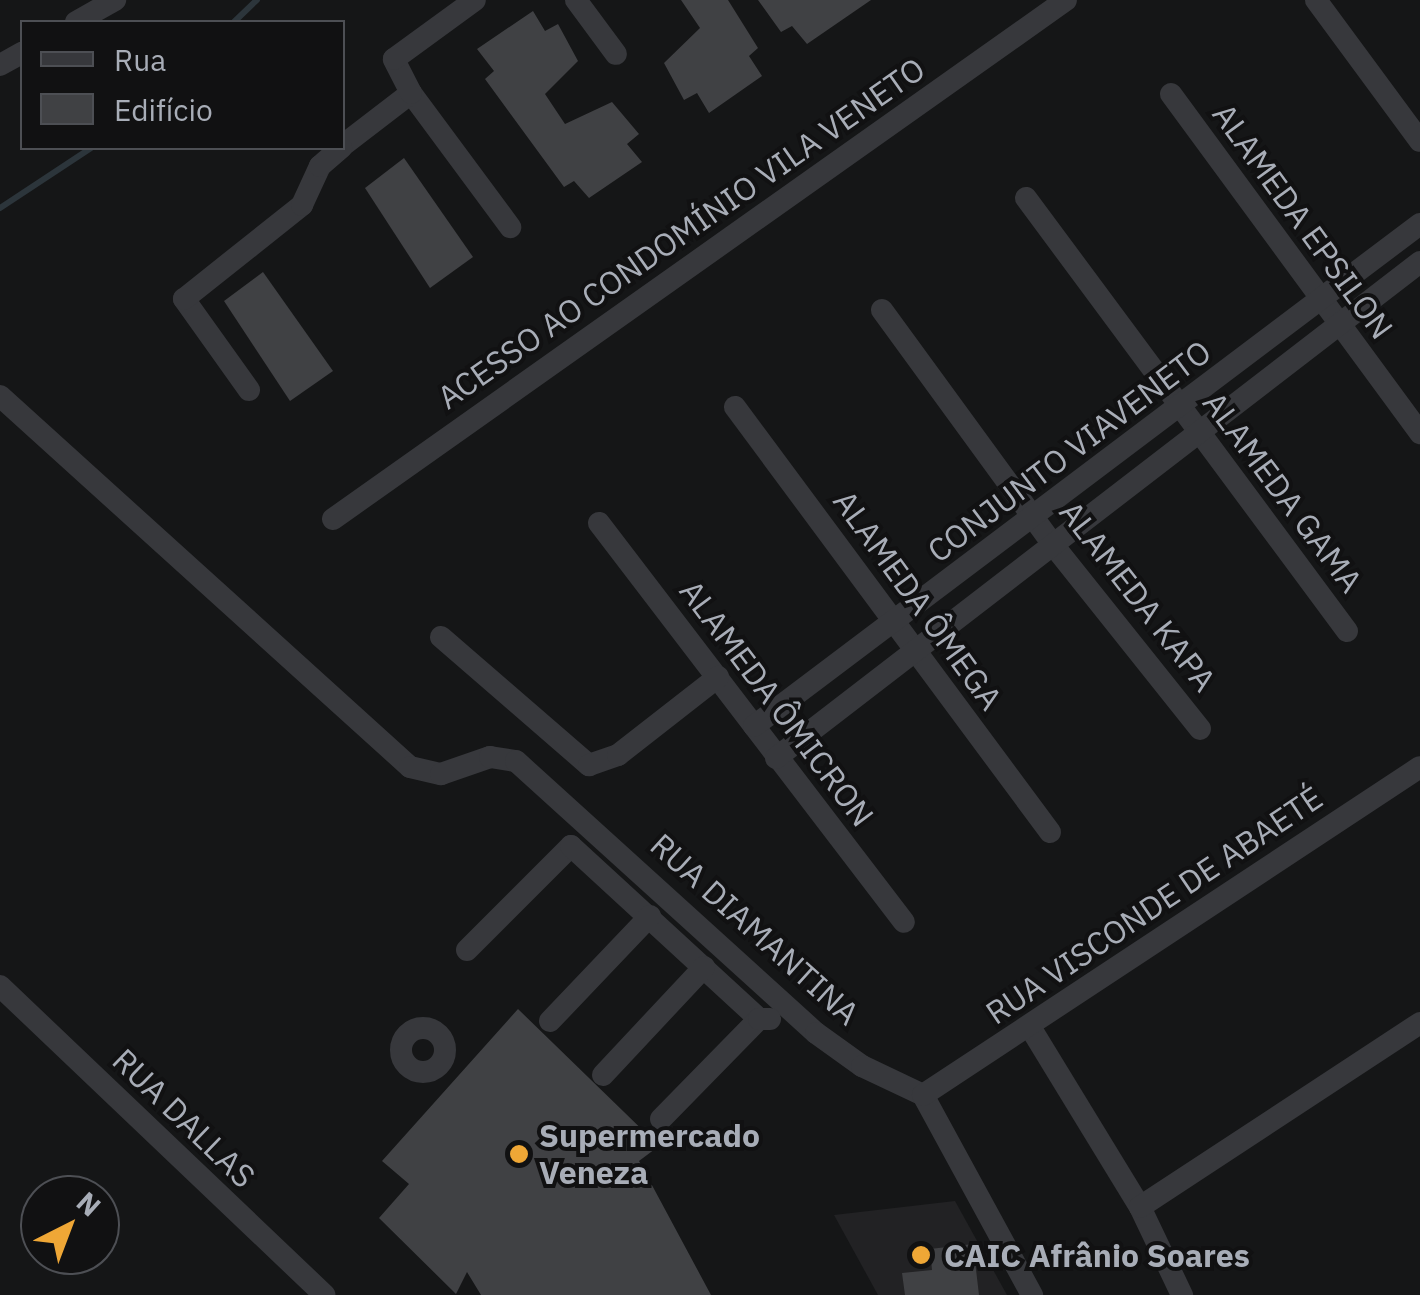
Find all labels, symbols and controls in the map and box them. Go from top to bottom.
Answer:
legend [20,20,345,150]
text: Rua [114,40,166,79]
street label: ACESSO AO CONDOMÍNIO VILA VENETO [430,49,932,417]
text: Edifício [114,90,213,129]
street label: ALAMEDA EPSILON [1205,96,1401,346]
street label: CONJUNTO VIAVENETO [920,332,1218,570]
street label: ALAMEDA GAMA [1195,384,1371,600]
street label: ALAMEDA ÔMEGA [826,483,1010,717]
street label: ALAMEDA KAPA [1052,493,1224,699]
street label: ALAMEDA ÔMICRON [672,572,882,834]
street label: RUA VISCONDE DE ABAETÉ [978,778,1330,1032]
street label: RUA DIAMANTINA [643,825,867,1033]
street label: RUA DALLAS [105,1041,263,1195]
place label: Supermercado Veneza [539,1117,760,1192]
marker: Supermercado Veneza [508,1143,530,1165]
north arrow [20,1175,120,1275]
text: N [69,1183,109,1224]
place label: CAIC Afrânio Soares [944,1236,1250,1274]
marker: CAIC Afrânio Soares [908,1242,934,1268]

